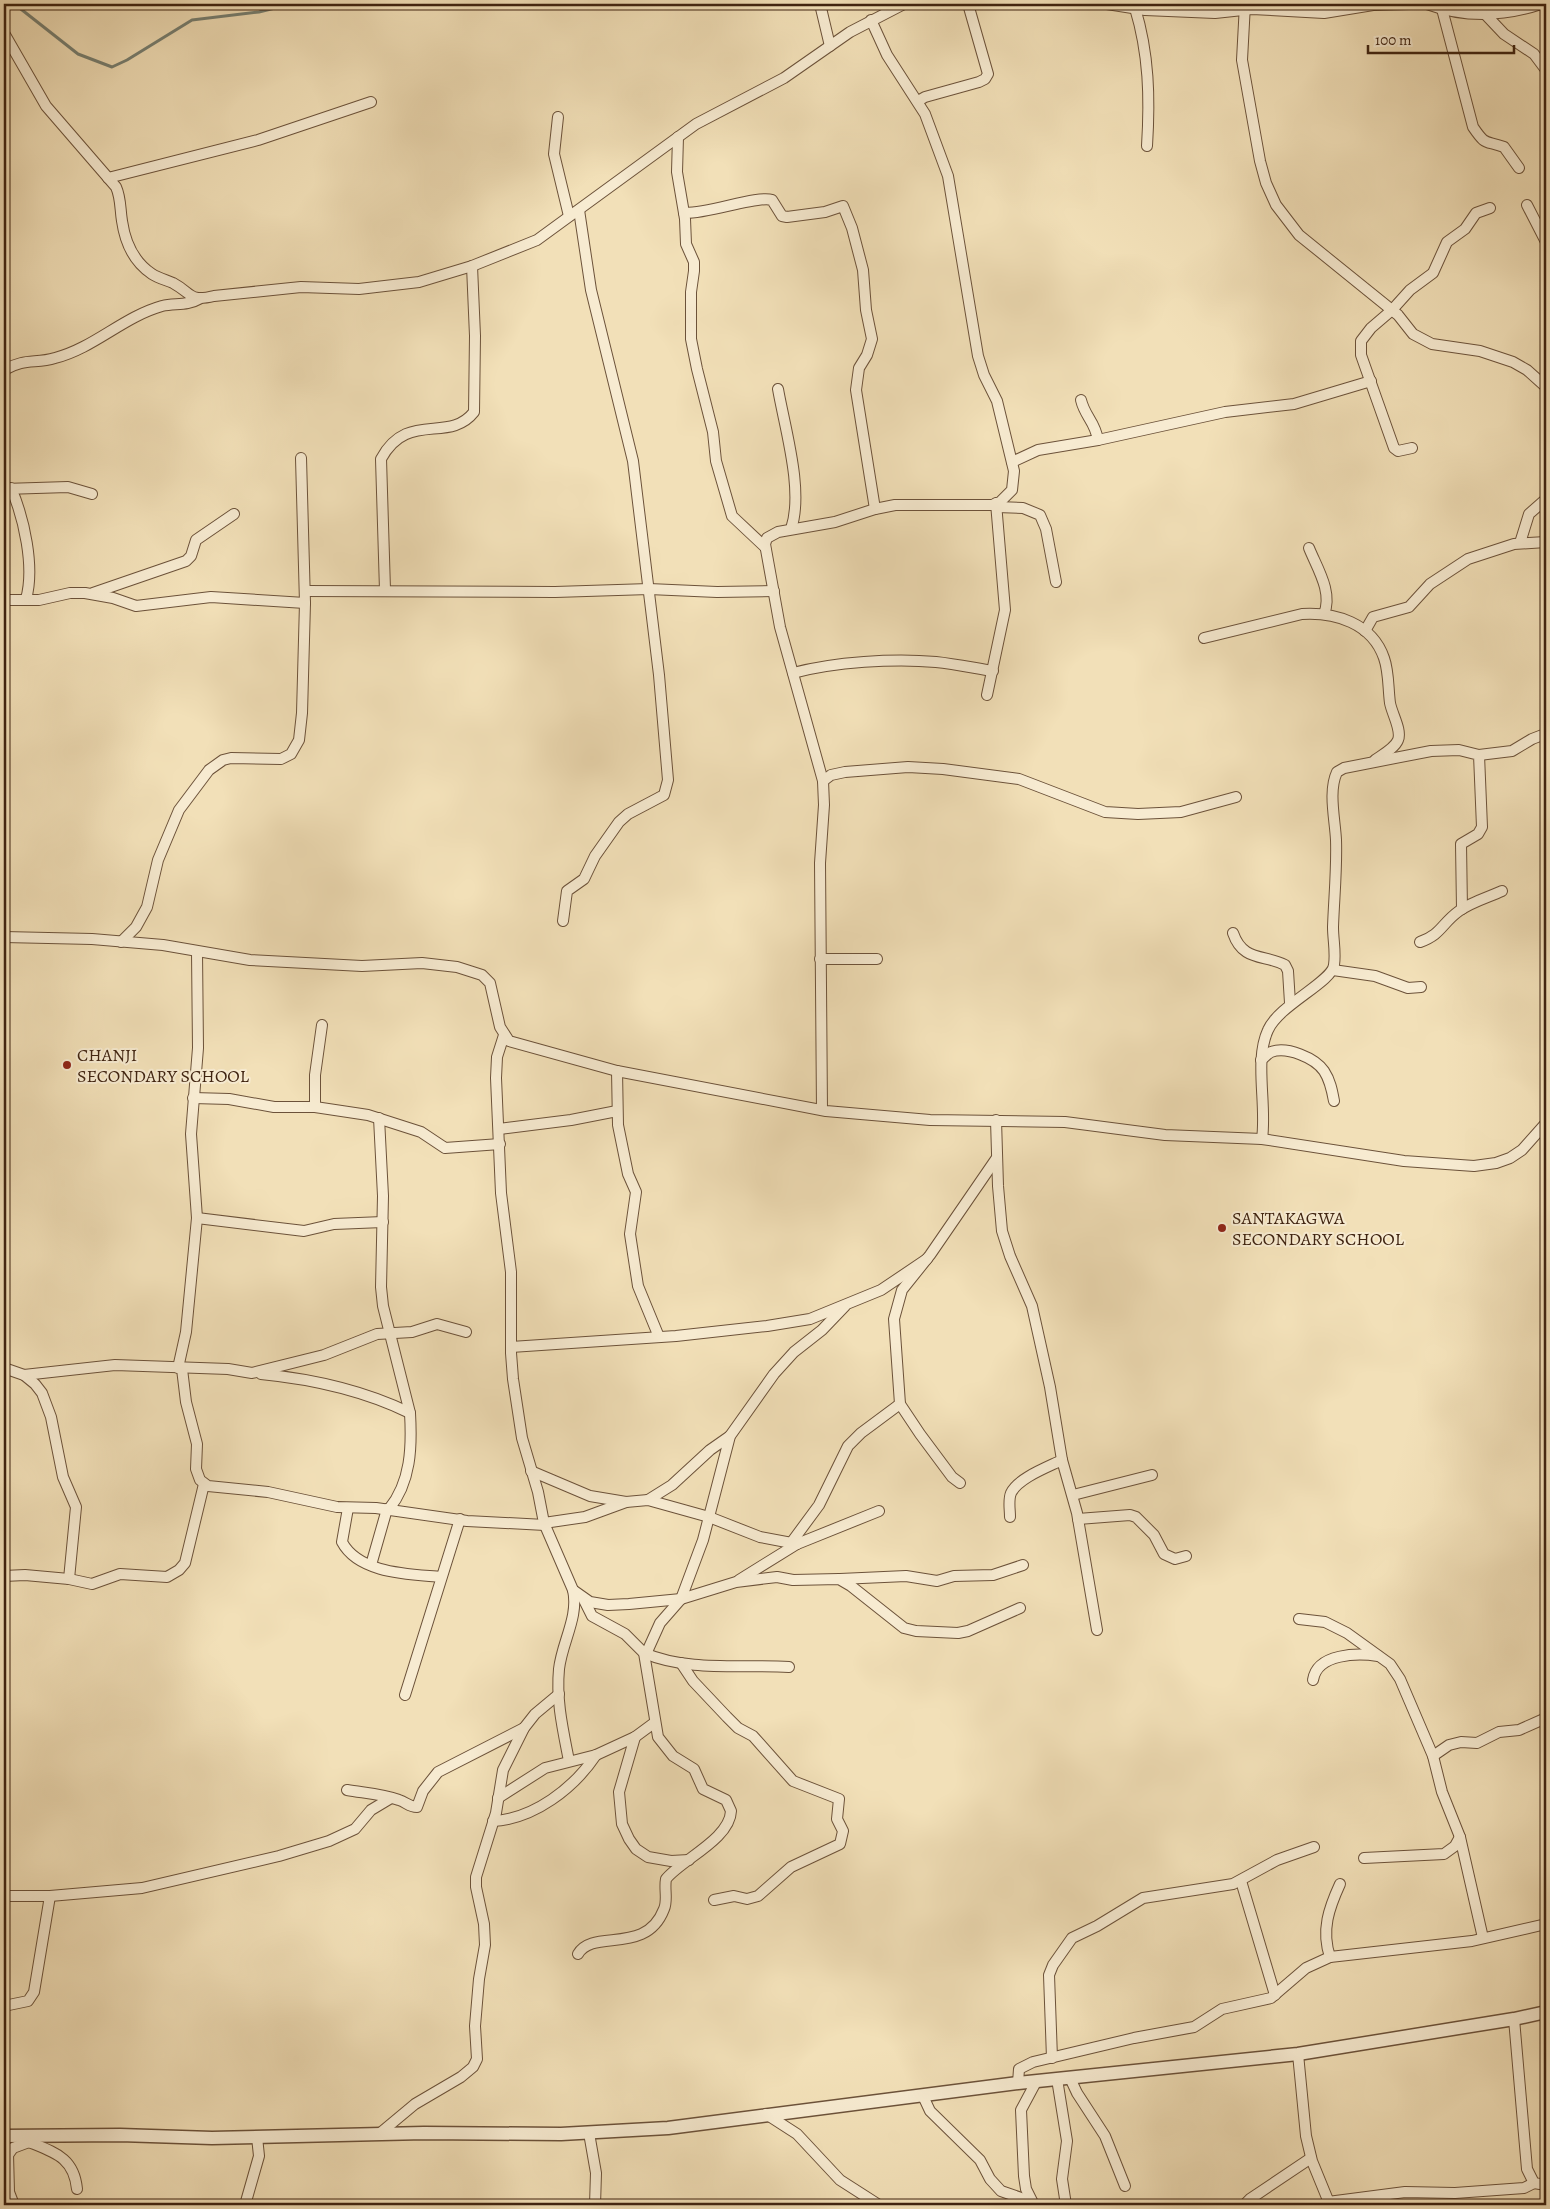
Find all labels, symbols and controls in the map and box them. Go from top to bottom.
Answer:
scale bar [1368,22,1514,54]
text: 100 m [1375,30,1412,50]
place label: CHANJI SECONDARY SCHOOL [77,1043,250,1088]
marker: CHANJI SECONDARY SCHOOL [61,1059,73,1071]
place label: SANTAKAGWA SECONDARY SCHOOL [1232,1206,1405,1251]
marker: SANTAKAGWA SECONDARY SCHOOL [1216,1222,1228,1234]

